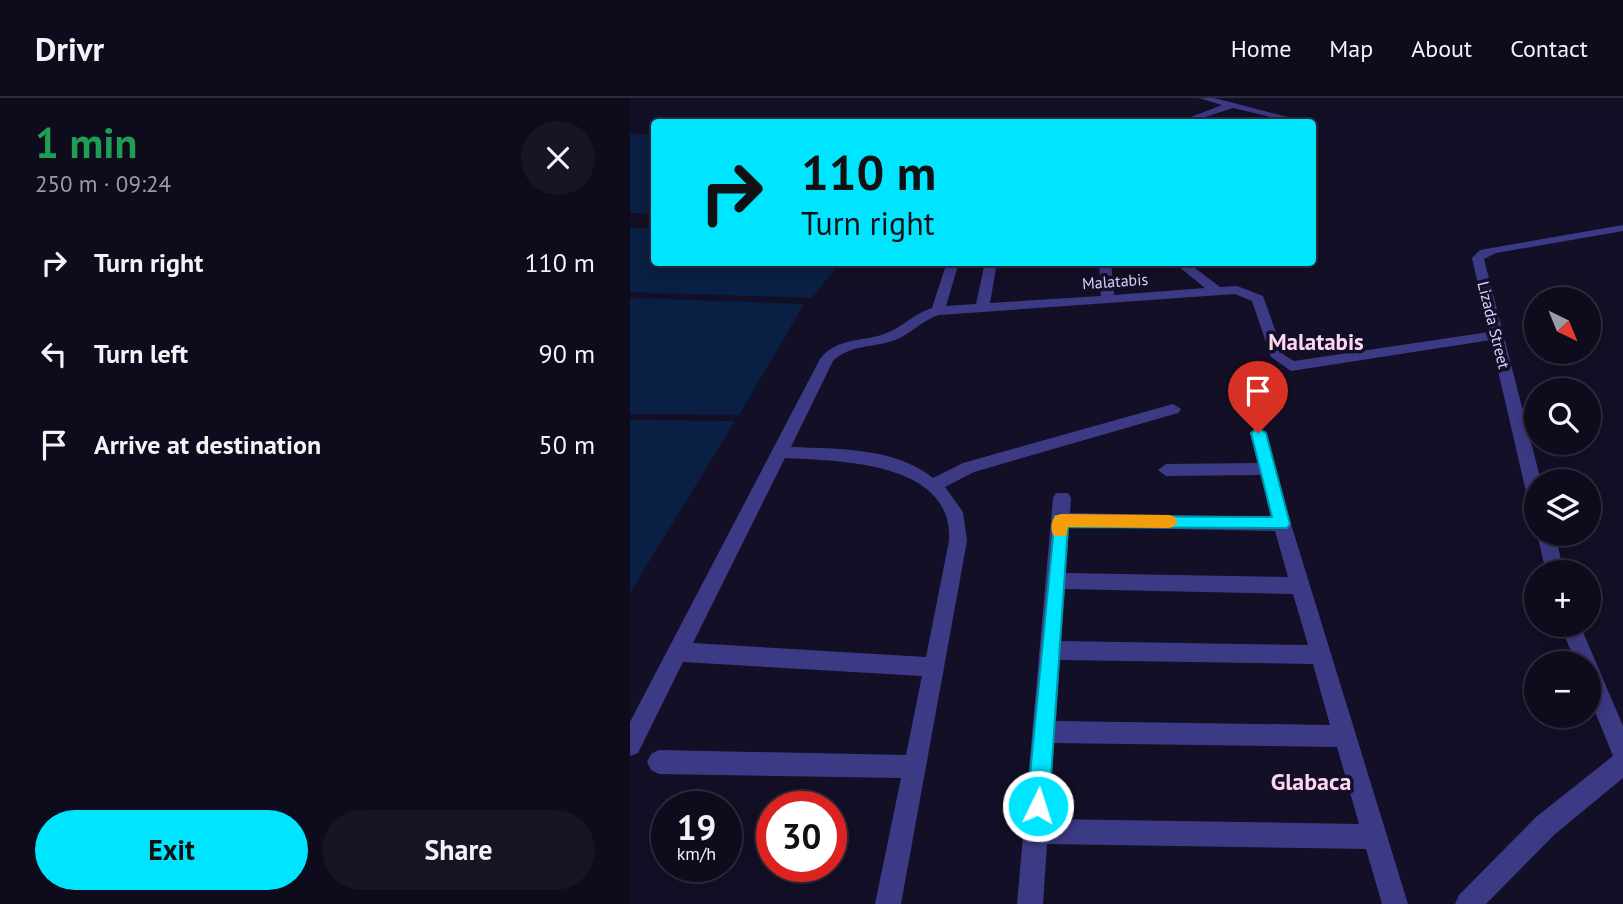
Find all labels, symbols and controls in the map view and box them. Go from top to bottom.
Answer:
text: Drivr [35,27,104,70]
text: Home [1231,33,1291,64]
text: Map [1329,33,1373,64]
text: About [1411,33,1472,64]
text: Contact [1510,33,1588,64]
text: 1 min [35,115,137,170]
button: close [521,121,595,195]
text: 110 m [801,140,936,204]
icon: right [686,147,777,238]
text: 250 m · 09:24 [35,169,171,198]
text: Turn right [801,202,935,244]
icon: right [35,244,73,282]
text: Turn right [94,246,203,279]
text: 110 m [524,246,595,279]
street label: Malatabis [1081,269,1149,293]
street label: Lizada Street [1473,279,1515,371]
north arrow [1524,287,1601,364]
map controls [1524,287,1601,728]
district label: Malatabis [1268,327,1364,356]
icon: left [35,335,73,373]
text: Turn left [94,337,188,370]
text: 90 m [539,337,595,370]
pin [1228,361,1288,433]
icon: arrive [1239,372,1277,410]
button: search [1524,378,1601,455]
icon: arrive [35,426,73,464]
text: Arrive at destination [94,428,321,461]
text: 50 m [539,428,595,461]
button: layers [1524,469,1601,546]
button: + [1524,560,1601,637]
button: − [1524,651,1601,728]
district label: Glabaca [1271,766,1351,797]
position arrow [1001,769,1075,843]
speed limit sign: 30 [756,791,847,882]
text: 19 [677,804,716,850]
button: Exit [35,810,308,890]
button: Share [322,810,595,890]
text: km/h [677,842,716,865]

